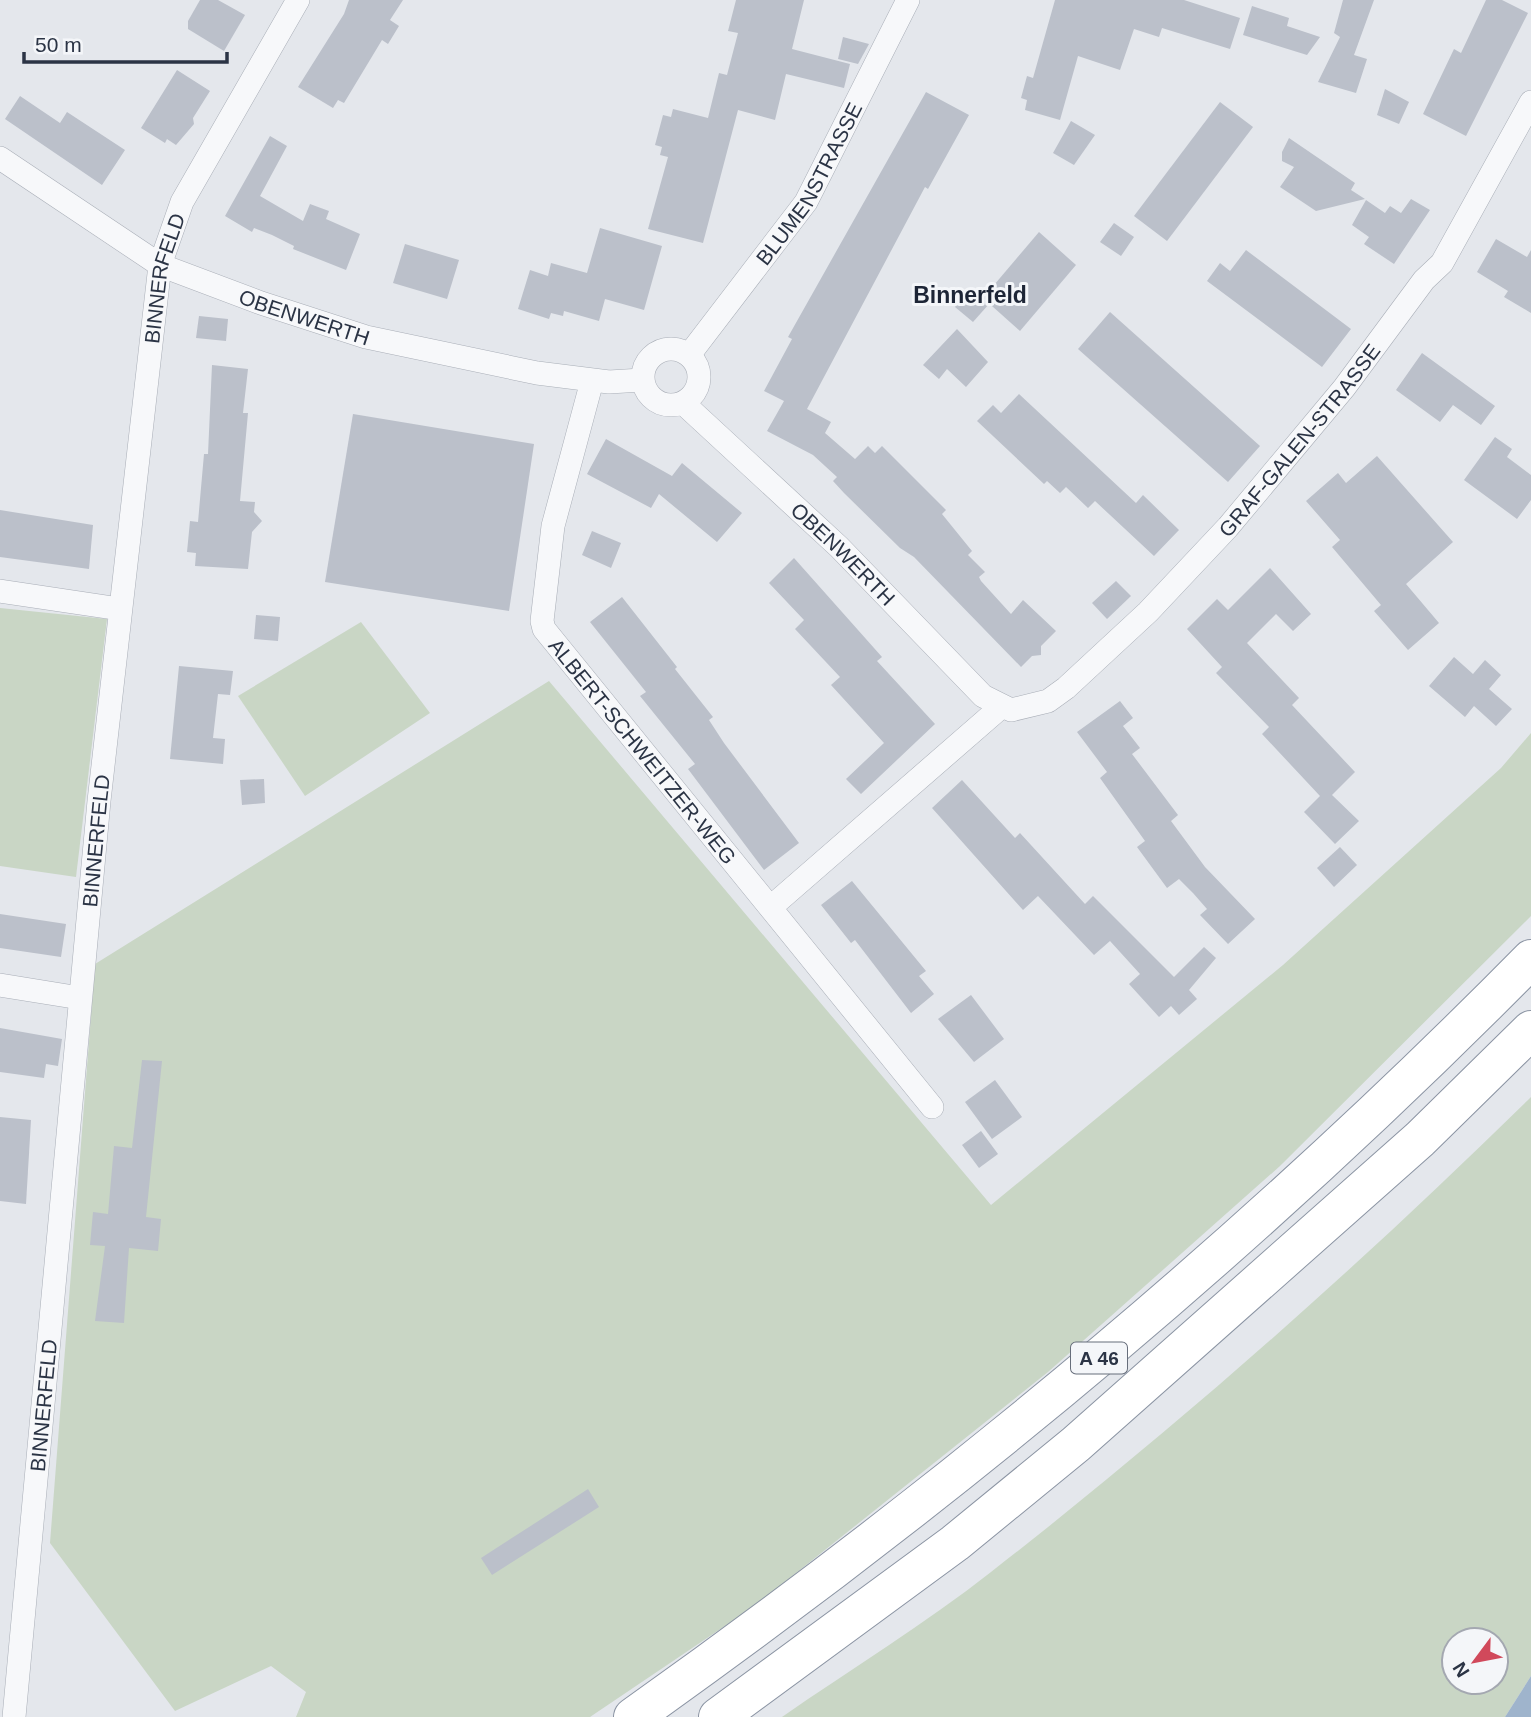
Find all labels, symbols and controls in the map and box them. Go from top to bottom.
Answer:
scale bar [24,21,228,65]
text: 50 m [35,33,82,56]
street label: BLUMENSTRASSE [751,98,866,269]
street label: BINNERFELD [140,210,189,345]
district label: Binnerfeld [913,282,1027,308]
street label: OBENWERTH [236,284,373,349]
street label: GRAF-GALEN-STRASSE [1214,339,1384,541]
street label: OBENWERTH [787,498,900,609]
street label: ALBERT-SCHWEITZER-WEG [545,634,741,868]
street label: BINNERFELD [78,773,113,908]
street label: BINNERFELD [25,1338,61,1473]
road number: A 46 [1071,1342,1127,1374]
north arrow [1440,1626,1510,1696]
text: N [1448,1658,1474,1681]

